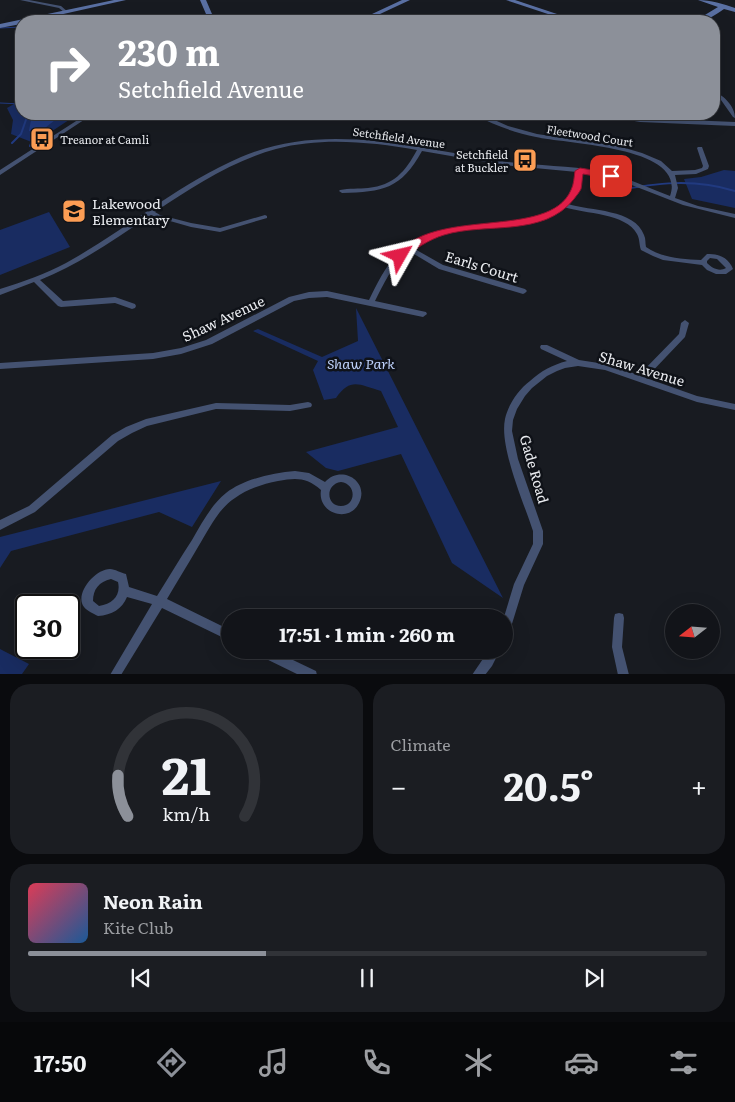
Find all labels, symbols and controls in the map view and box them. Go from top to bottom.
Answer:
text: 230 m [118,25,220,77]
icon: right [35,35,100,100]
text: Setchfield Avenue [118,72,304,105]
street label: Fleetwood Court [546,120,635,150]
street label: Setchfield Avenue [352,123,446,151]
bus stop icon: Treanor at Camli [29,126,55,152]
place label: Treanor at Camli [60,131,149,147]
place label: Setchfield at Buckler [455,146,509,175]
bus stop icon: Setchfield at Buckler [512,147,538,173]
pin [590,155,632,197]
icon: arrive [597,162,625,190]
place label: Lakewood Elementary [92,193,171,229]
school or university icon: Lakewood Elementary [61,198,87,224]
position arrow [373,229,425,281]
street label: Earls Court [443,245,521,287]
street label: Shaw Avenue [179,290,267,346]
street label: Shaw Avenue [597,345,687,391]
park label: Shaw Park [327,353,395,373]
street label: Gade Road [516,432,554,506]
speed limit sign: 30 [15,594,80,659]
north arrow [665,604,720,659]
map controls [665,604,720,659]
text: 17:51 · 1 min · 260 m [279,620,455,648]
text: Climate [391,732,451,756]
text: 21 [162,734,211,811]
text: 20.5° [504,756,594,813]
text: − [391,764,407,806]
text: + [691,764,707,806]
text: km/h [162,800,210,827]
text: Neon Rain [103,887,203,915]
text: Kite Club [103,915,174,939]
icon: previous [127,964,155,992]
icon: pause [353,964,381,992]
icon: next [580,964,608,992]
icon: directions [154,1045,189,1080]
icon: music [256,1045,291,1080]
icon: phone [359,1045,394,1080]
icon: climate [461,1045,496,1080]
icon: car [564,1045,599,1080]
icon: filters [666,1045,701,1080]
text: 17:50 [34,1046,87,1079]

